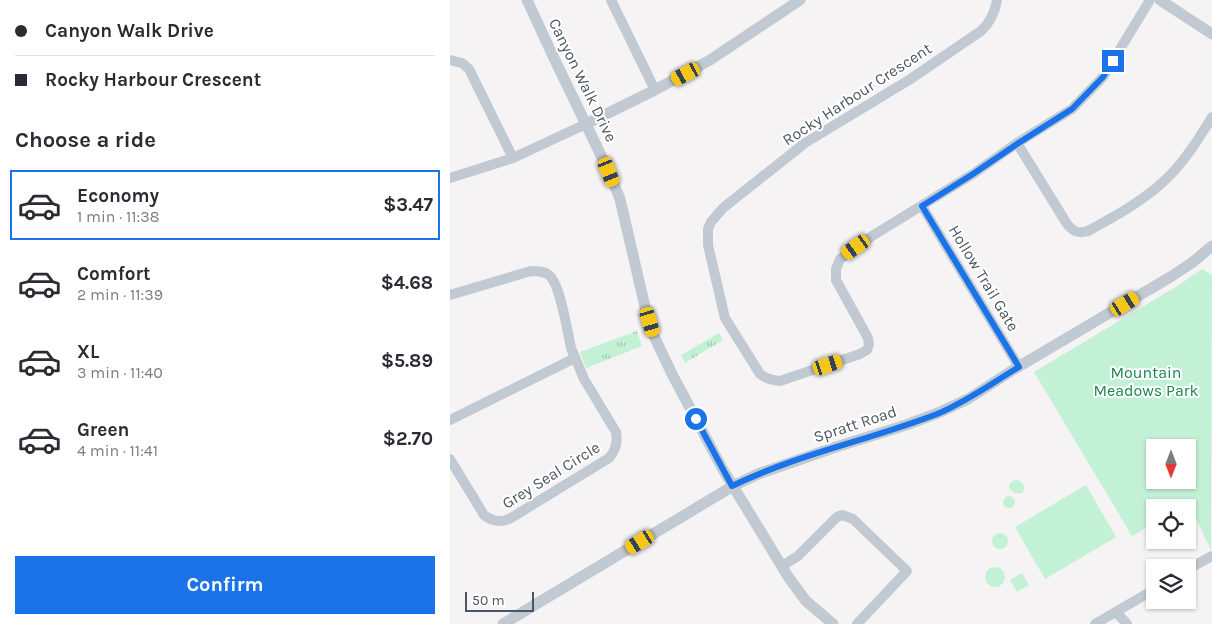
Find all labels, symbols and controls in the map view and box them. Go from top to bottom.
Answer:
street label: Canyon Walk Drive [545,15,621,145]
text: Canyon Walk Drive [45,20,214,42]
street label: Rocky Harbour Crescent [779,39,935,149]
route end [1102,50,1124,72]
car [669,60,702,88]
text: Rocky Harbour Crescent [45,69,261,91]
text: Choose a ride [15,127,156,153]
car [596,155,621,189]
icon: car [17,183,62,228]
text: Economy [77,185,159,207]
text: $3.47 [383,194,433,216]
text: 1 min · 11:38 [77,207,159,226]
street label: Hollow Trail Gate [945,222,1023,334]
car [839,232,872,262]
icon: car [17,261,62,306]
text: Comfort [77,263,151,285]
text: $4.68 [381,272,433,294]
text: 2 min · 11:39 [77,285,163,304]
car [1108,290,1141,318]
car [638,305,661,339]
icon: car [17,339,62,384]
text: XL [77,341,99,363]
text: $5.89 [381,350,433,372]
car [811,353,844,377]
text: 3 min · 11:40 [77,363,163,382]
park label: Mountain Meadows Park [1093,363,1199,400]
street label: Spratt Road [811,402,899,446]
route start [685,408,707,430]
icon: car [17,417,62,462]
text: Green [77,419,129,441]
text: $2.70 [383,428,433,450]
street label: Grey Seal Circle [499,437,603,513]
north arrow [1146,439,1196,489]
map controls [1146,439,1196,609]
text: 4 min · 11:41 [77,441,158,460]
button: locate [1146,499,1196,549]
car [623,528,656,556]
button: Confirm [15,556,435,614]
button: layers [1146,559,1196,609]
scale bar [465,589,534,612]
text: 50 m [472,592,505,609]

